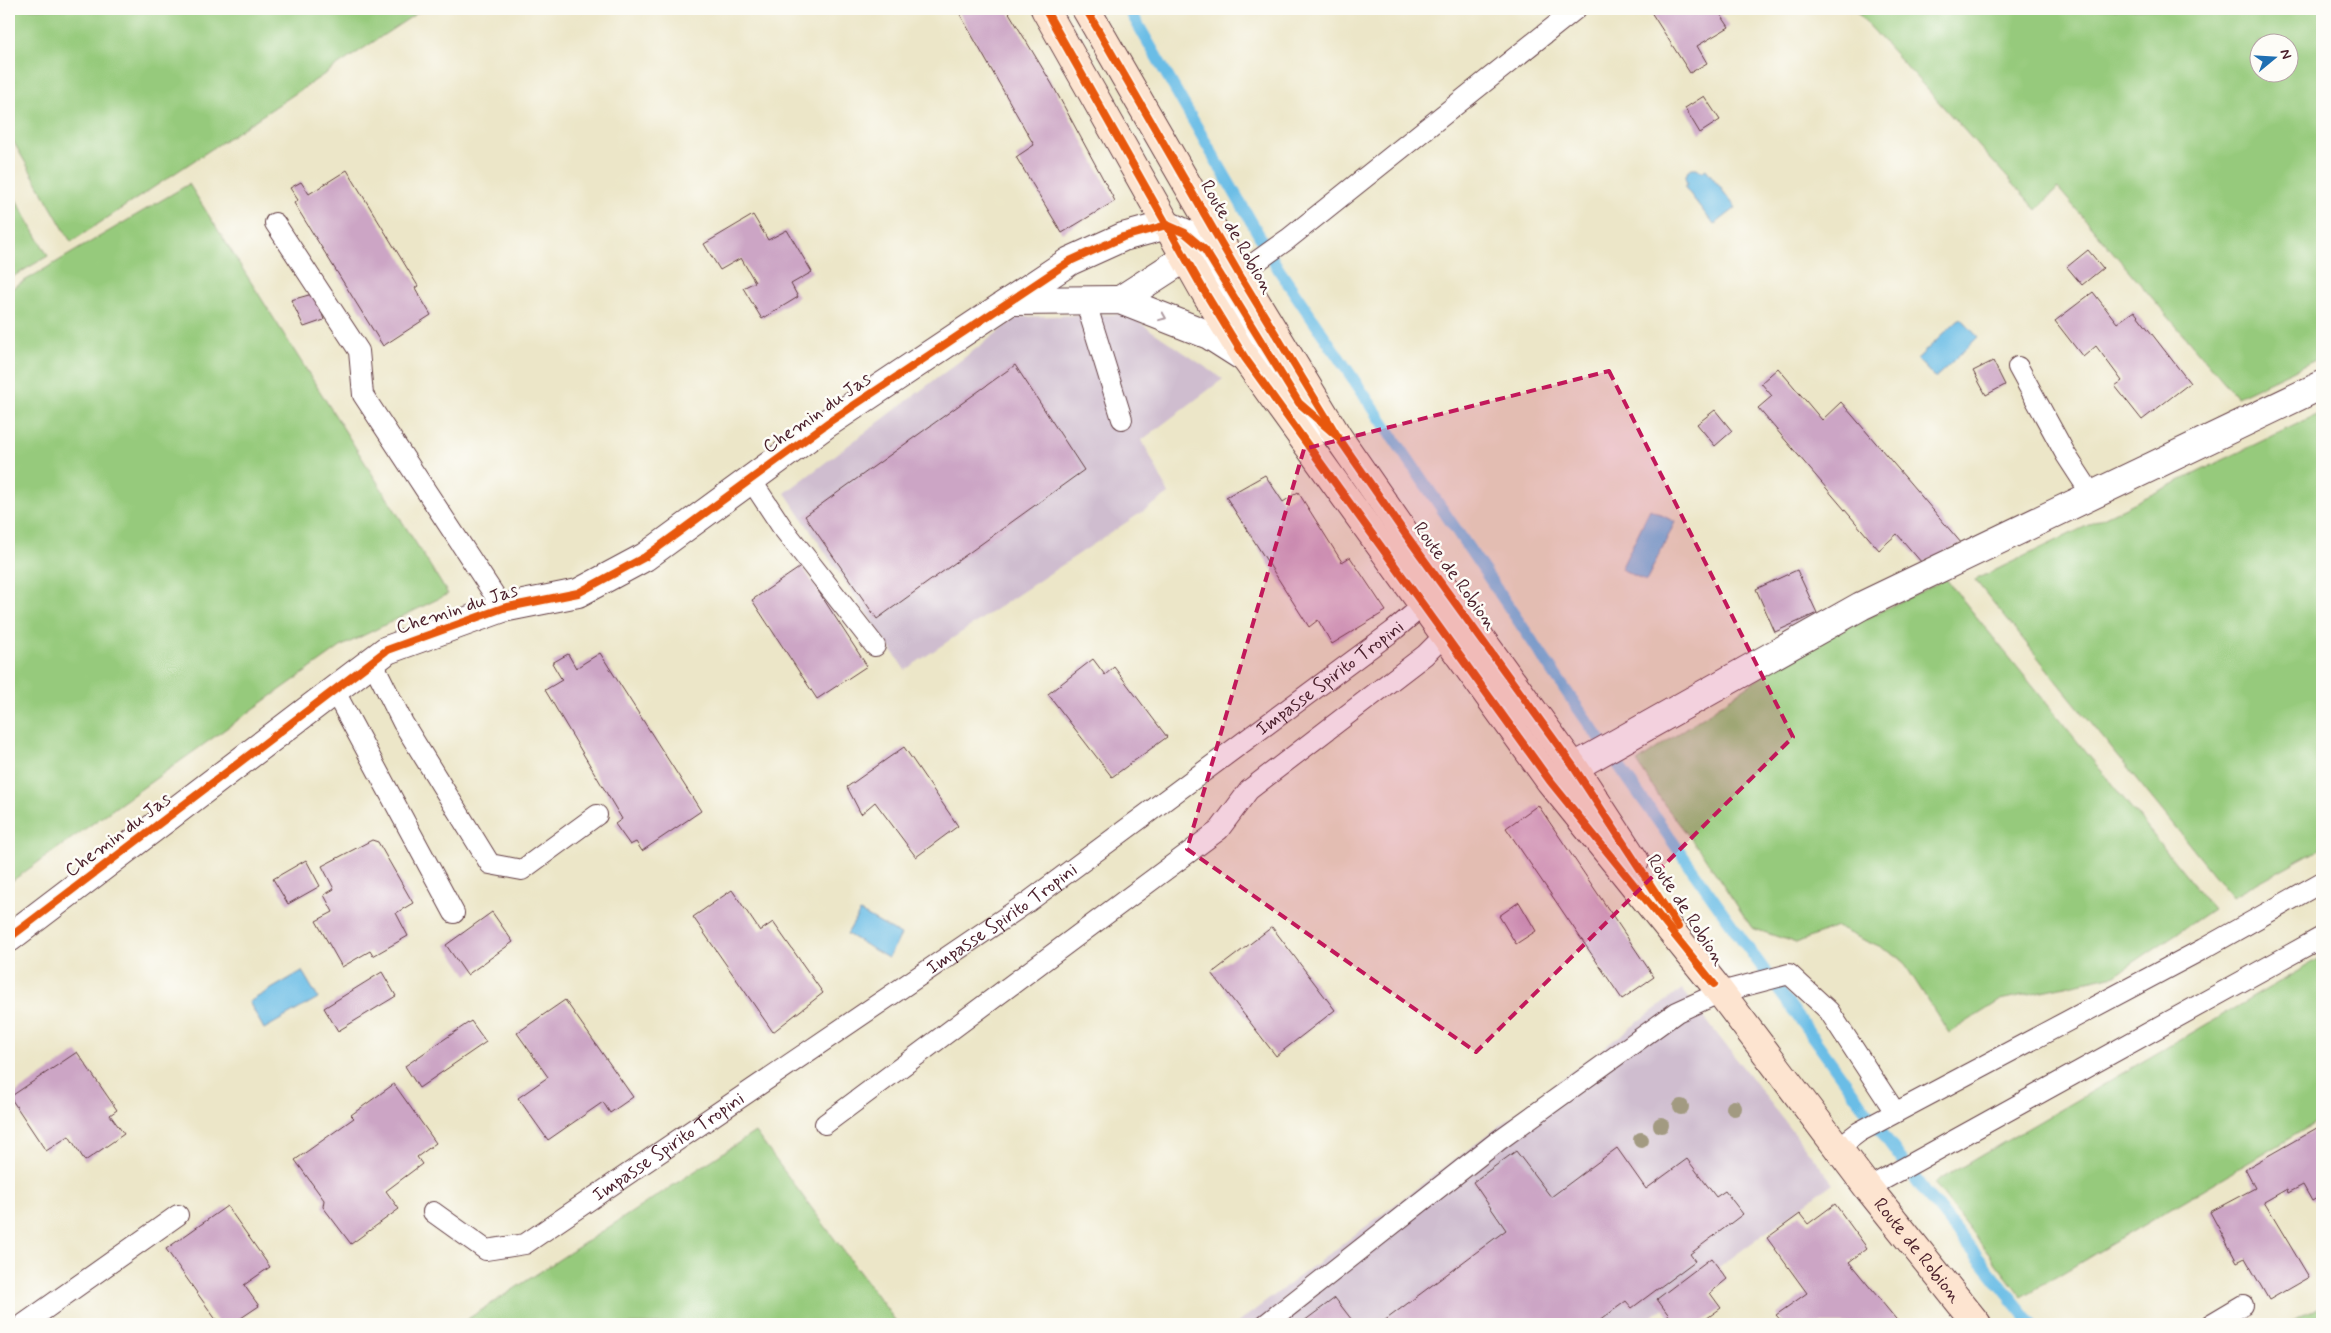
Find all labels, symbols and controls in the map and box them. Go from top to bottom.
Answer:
north arrow [2248,32,2298,82]
text: N [2275,47,2295,62]
street label: Route de Robion [1194,175,1280,299]
one-way arrow [1158,311,1167,321]
street label: Chemin du Jas [758,366,877,460]
street label: Route de Robion [1407,517,1503,635]
street label: Chemin du Jas [393,577,522,640]
street label: Impasse Spirito Tropini [1251,614,1409,741]
street label: Chemin du Jas [60,787,177,883]
street label: Route de Robion [1641,850,1731,971]
street label: Impasse Spirito Tropini [921,857,1082,980]
street label: Impasse Spirito Tropini [587,1086,749,1207]
street label: Route de Robion [1868,1192,1968,1308]

